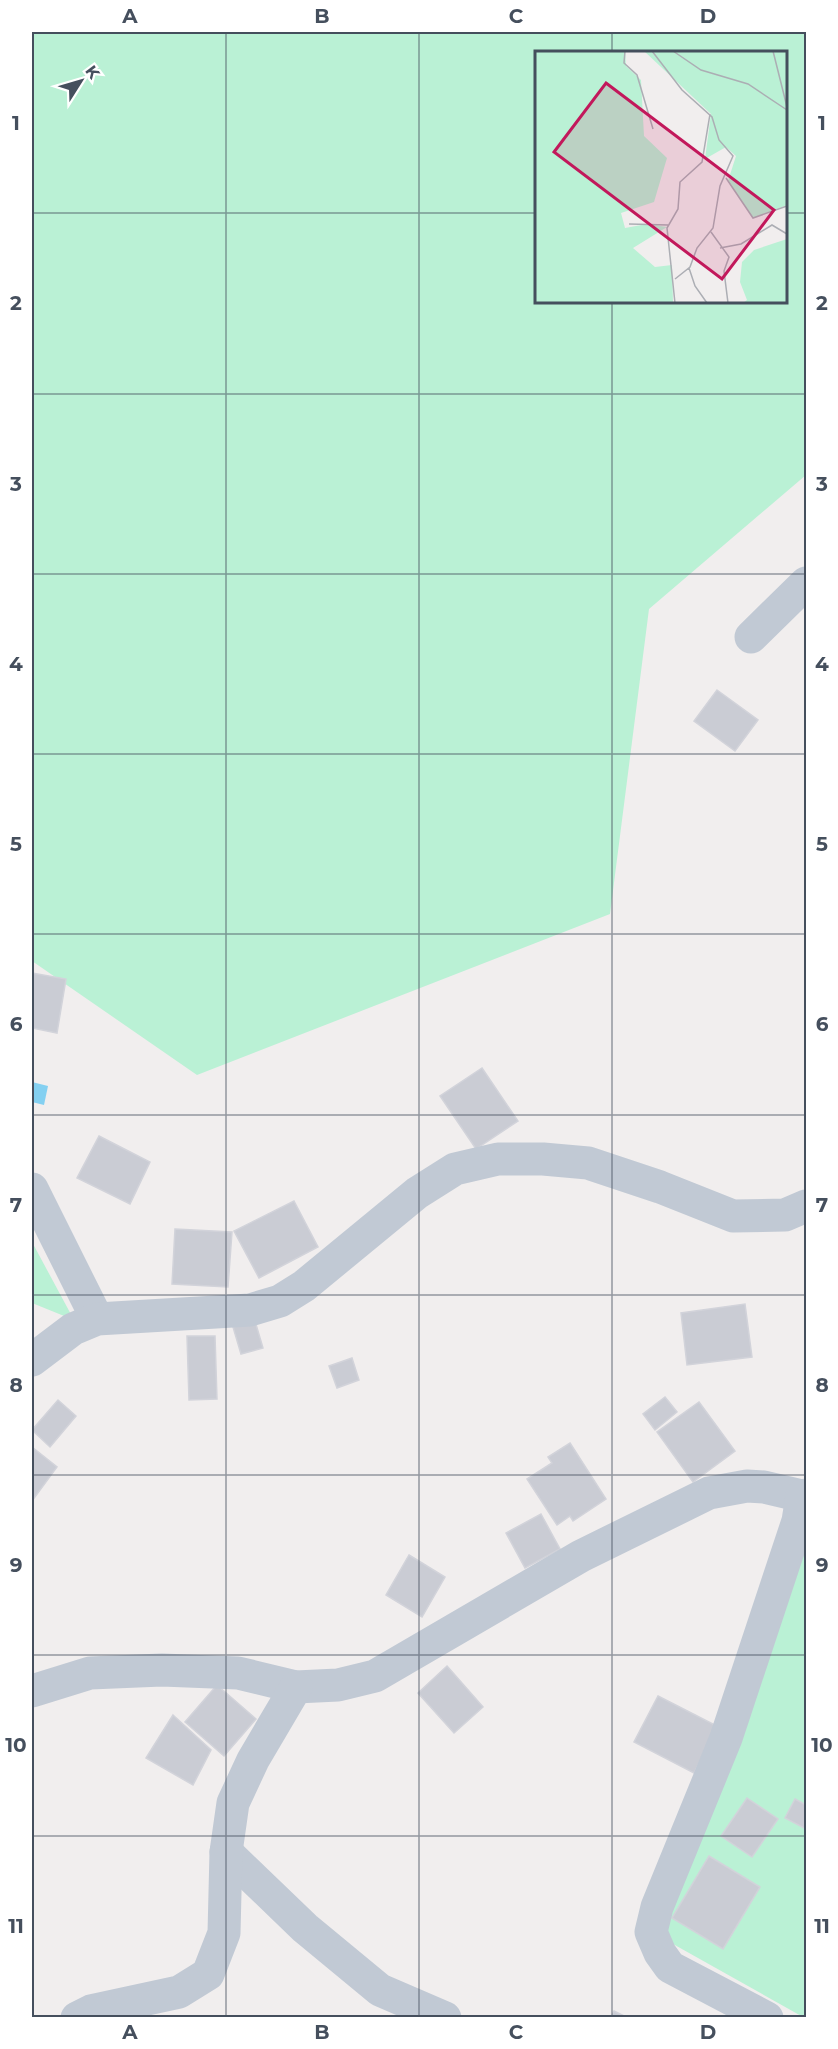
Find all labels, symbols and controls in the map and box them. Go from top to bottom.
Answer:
text: A [121,4,138,28]
text: B [314,4,330,28]
text: C [509,4,524,28]
text: D [700,4,716,28]
north arrow [51,51,111,111]
inset map [535,51,787,303]
text: K [81,62,104,84]
text: 1 [12,111,20,135]
text: 1 [818,111,826,135]
text: 2 [10,291,22,315]
text: 2 [816,291,828,315]
text: 3 [9,472,22,496]
text: 3 [815,472,828,496]
text: 4 [9,652,23,676]
text: 4 [815,652,829,676]
text: 5 [10,832,22,856]
text: 5 [816,832,828,856]
text: 6 [10,1012,23,1036]
text: 6 [816,1012,829,1036]
text: 7 [10,1193,22,1217]
text: 7 [816,1193,828,1217]
text: 8 [9,1373,23,1397]
text: 8 [815,1373,829,1397]
text: 9 [10,1553,22,1577]
text: 9 [816,1553,828,1577]
text: 10 [5,1733,27,1757]
text: 10 [811,1733,833,1757]
text: 11 [8,1914,24,1938]
text: 11 [814,1914,830,1938]
text: A [121,2020,138,2044]
text: B [314,2020,330,2044]
text: C [509,2020,524,2044]
text: D [700,2020,716,2044]

